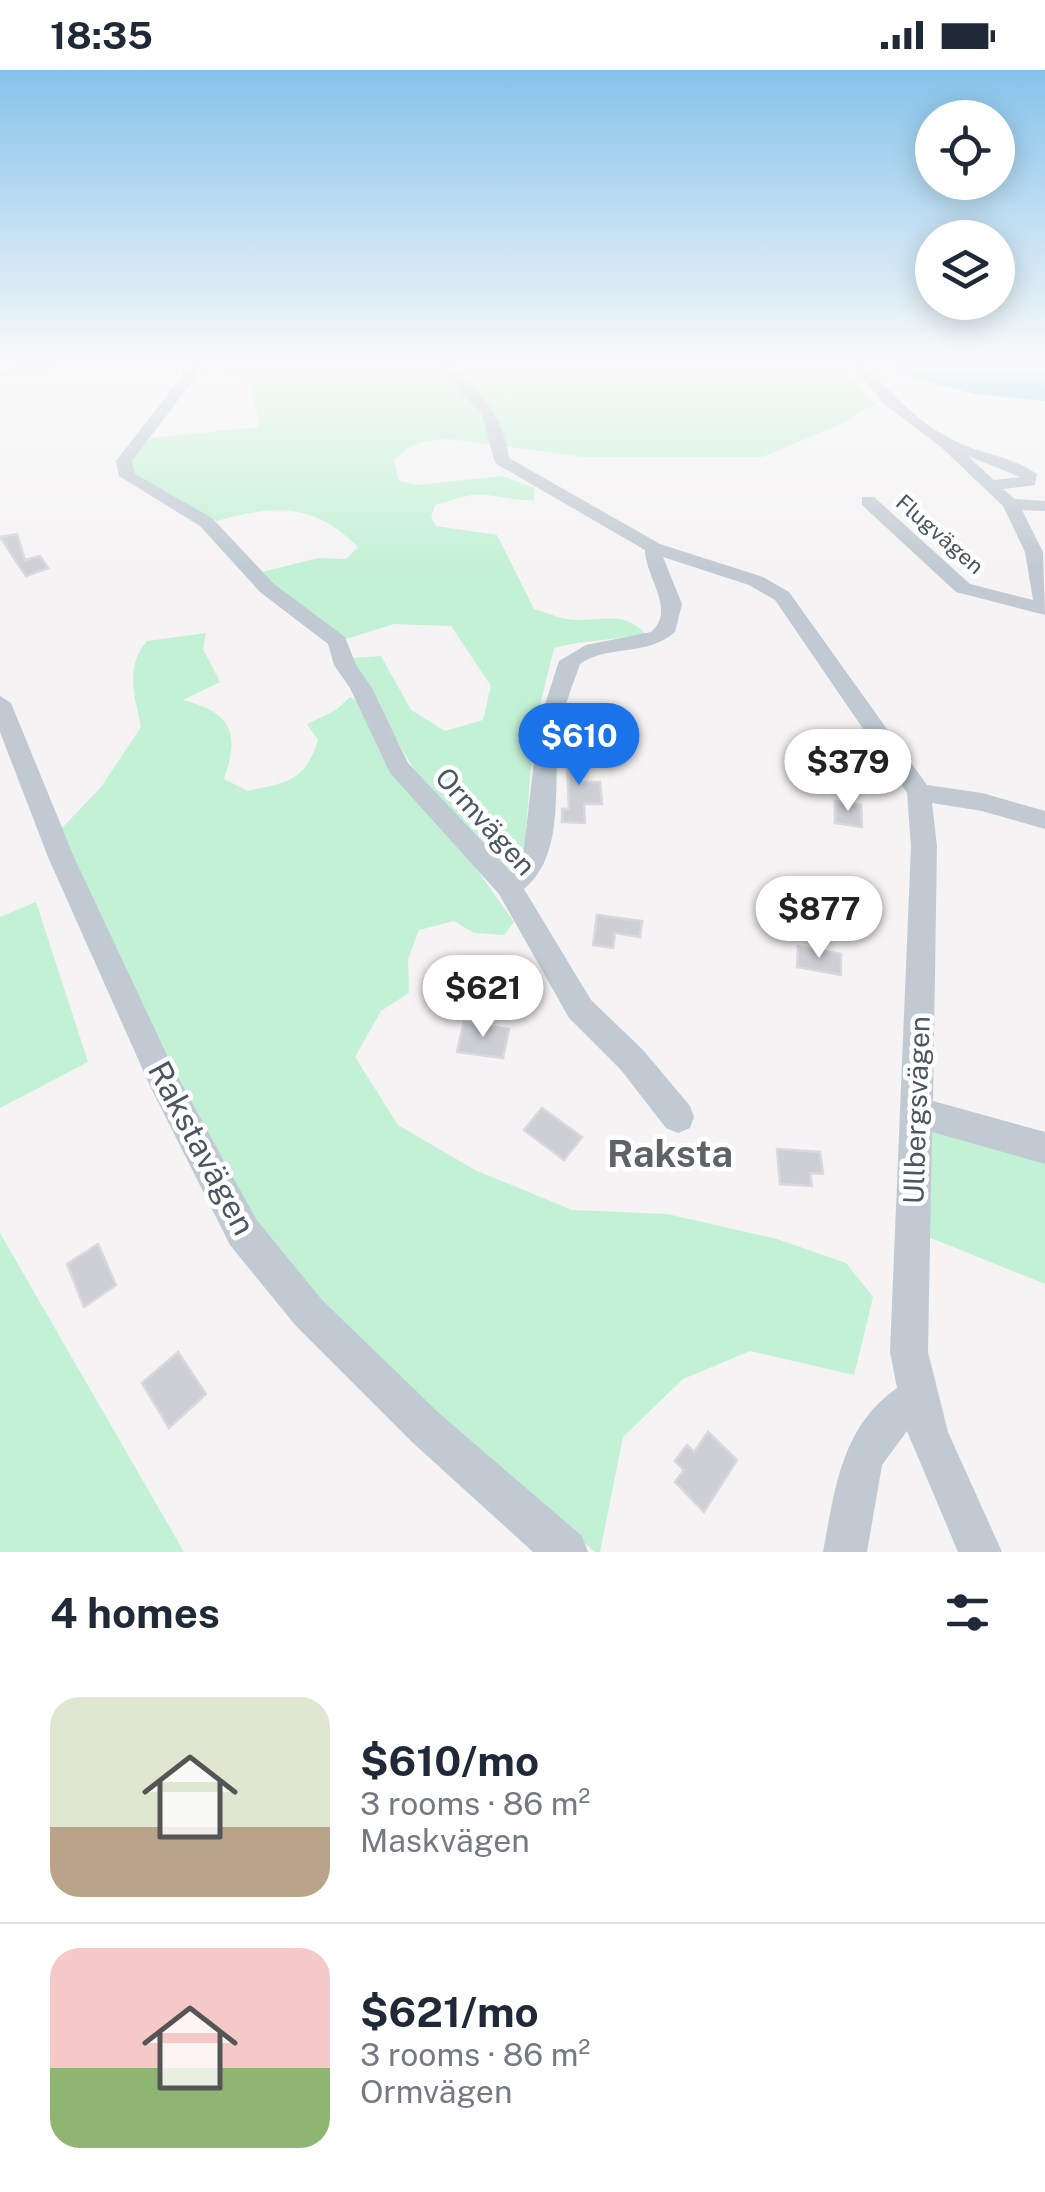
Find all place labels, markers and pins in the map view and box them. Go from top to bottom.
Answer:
pin: $610 [520,703,638,788]
pin: $379 [789,729,907,814]
pin: $877 [760,876,878,961]
pin: $621 [424,955,542,1040]

